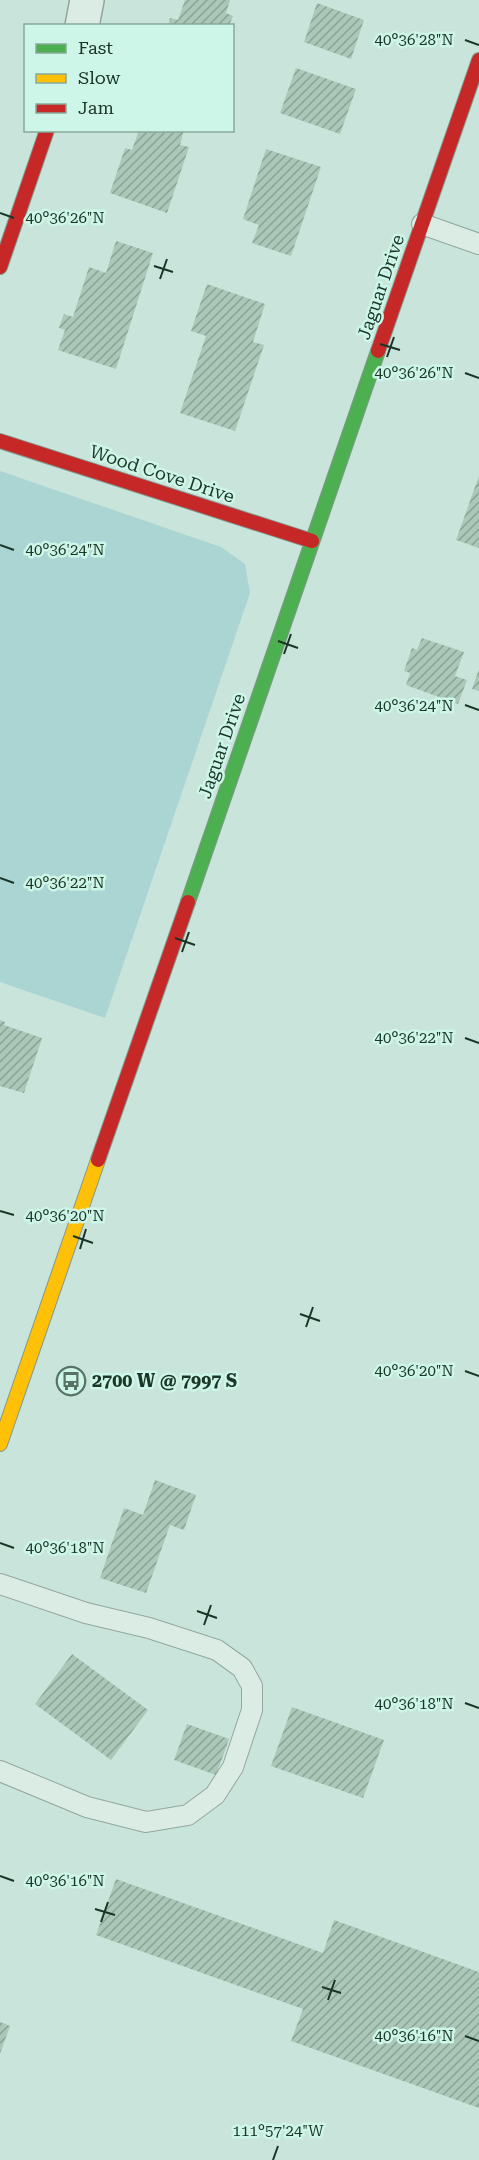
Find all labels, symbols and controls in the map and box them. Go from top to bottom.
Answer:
legend [24,24,234,132]
text: 40°36'28"N [374,31,454,49]
text: Fast [78,37,113,58]
text: Slow [78,67,120,88]
text: Jam [78,97,114,118]
text: 40°36'26"N [25,209,105,227]
street label: Jaguar Drive [353,231,408,342]
text: 40°36'26"N [374,364,454,382]
street label: Wood Cove Drive [87,440,237,507]
text: 40°36'24"N [25,541,105,559]
street label: Jaguar Drive [194,690,249,801]
text: 40°36'24"N [374,697,454,715]
text: 40°36'22"N [25,874,105,892]
text: 40°36'22"N [374,1029,454,1047]
text: 40°36'20"N [25,1207,105,1225]
text: 40°36'20"N [374,1362,454,1380]
bus stop icon: 2700 W @ 7997 S [55,1365,87,1397]
place label: 2700 W @ 7997 S [92,1370,237,1391]
text: 40°36'18"N [25,1539,105,1557]
text: 40°36'18"N [374,1695,454,1713]
text: 40°36'16"N [25,1872,105,1890]
text: 40°36'16"N [374,2027,454,2045]
text: 111°57'24"W [233,2122,324,2140]

